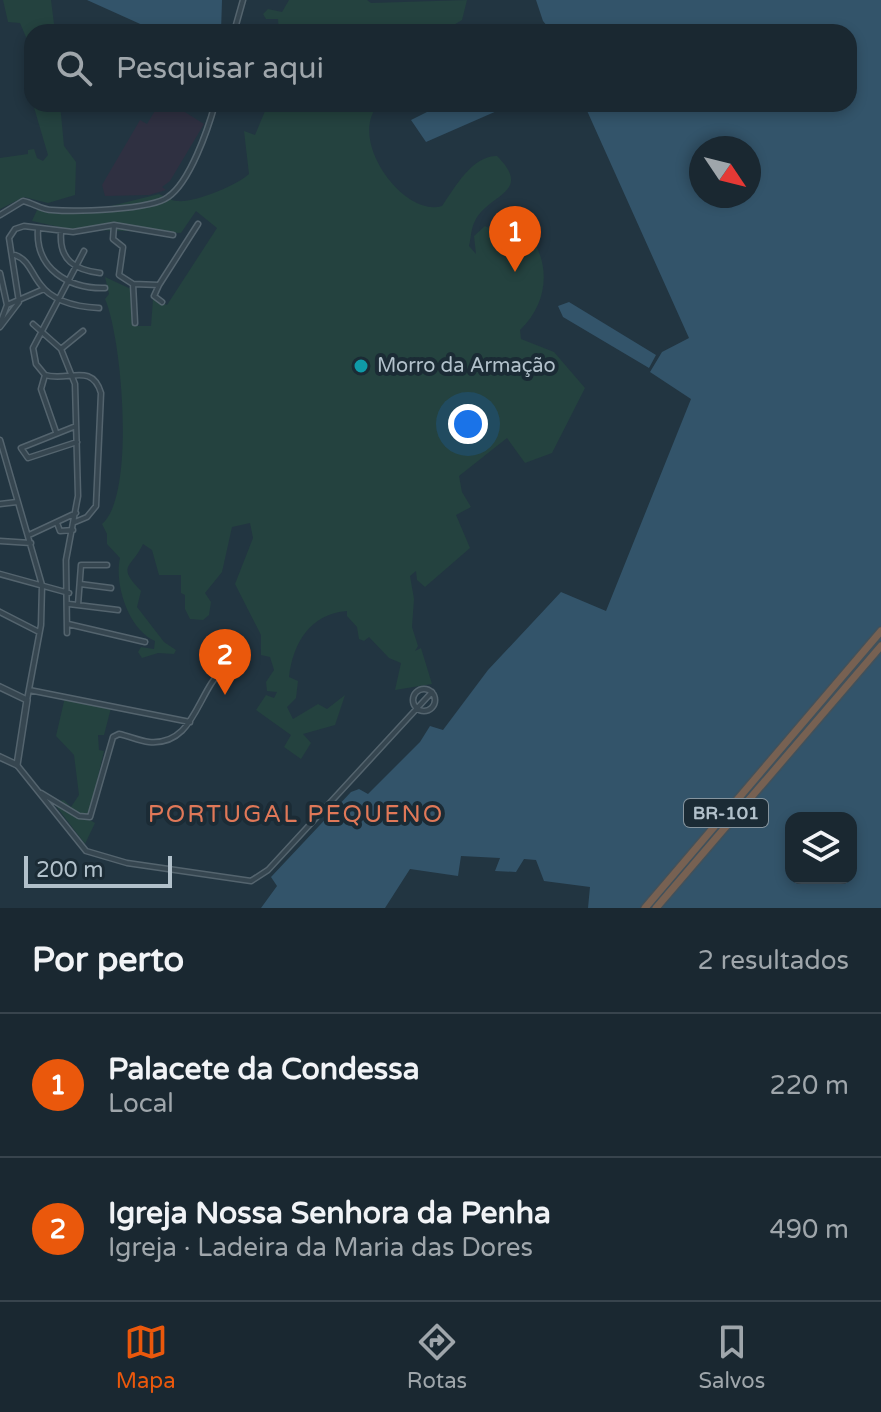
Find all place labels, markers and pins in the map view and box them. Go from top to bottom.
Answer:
pin: 1 [489,206,541,272]
place label: Morro da Armação [377,354,556,378]
marker: Morro da Armação [352,357,370,375]
pin: 2 [199,629,251,695]

